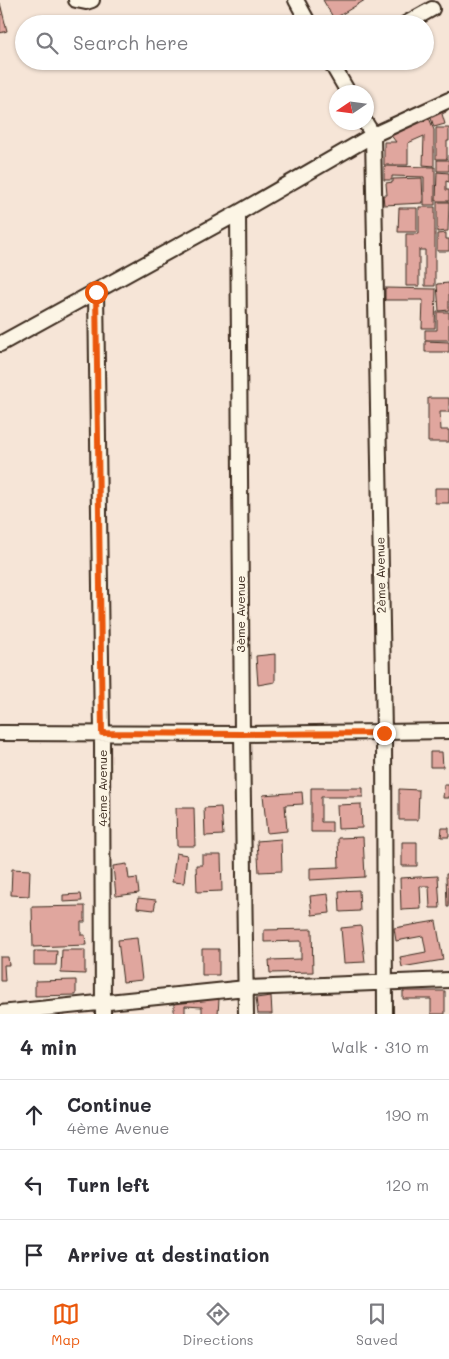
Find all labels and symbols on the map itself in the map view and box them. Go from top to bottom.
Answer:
north arrow [329,85,374,130]
route start [85,281,108,304]
street label: 2ème Avenue [371,537,389,613]
street label: 3ème Avenue [232,576,248,652]
route end [373,722,396,745]
street label: 4ème Avenue [94,750,110,826]

